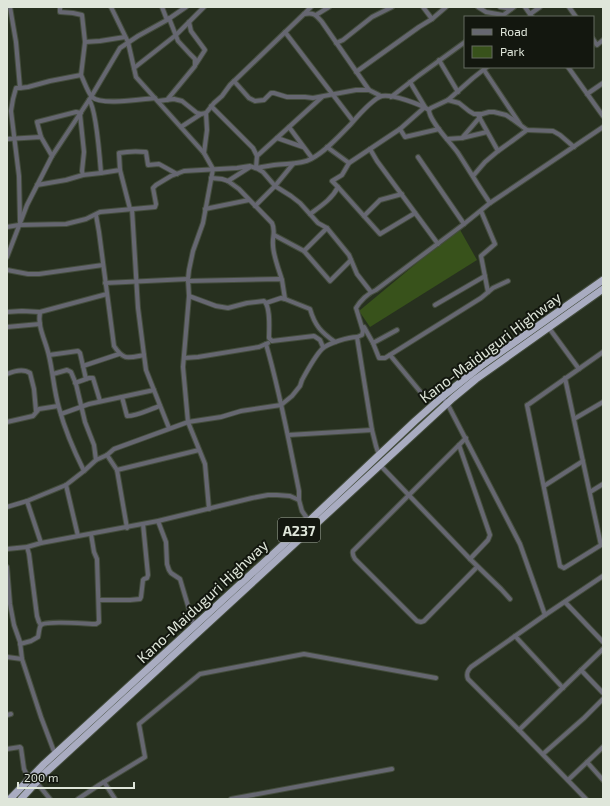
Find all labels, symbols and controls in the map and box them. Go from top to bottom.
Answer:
legend [464,16,594,68]
text: Road [500,24,528,38]
text: Park [500,44,525,58]
street label: Kano-Maiduguri Highway [416,288,564,406]
road number: A237 [278,518,320,542]
street label: Kano-Maiduguri Highway [133,536,271,666]
scale bar [18,764,134,790]
text: 200 m [24,770,58,784]

